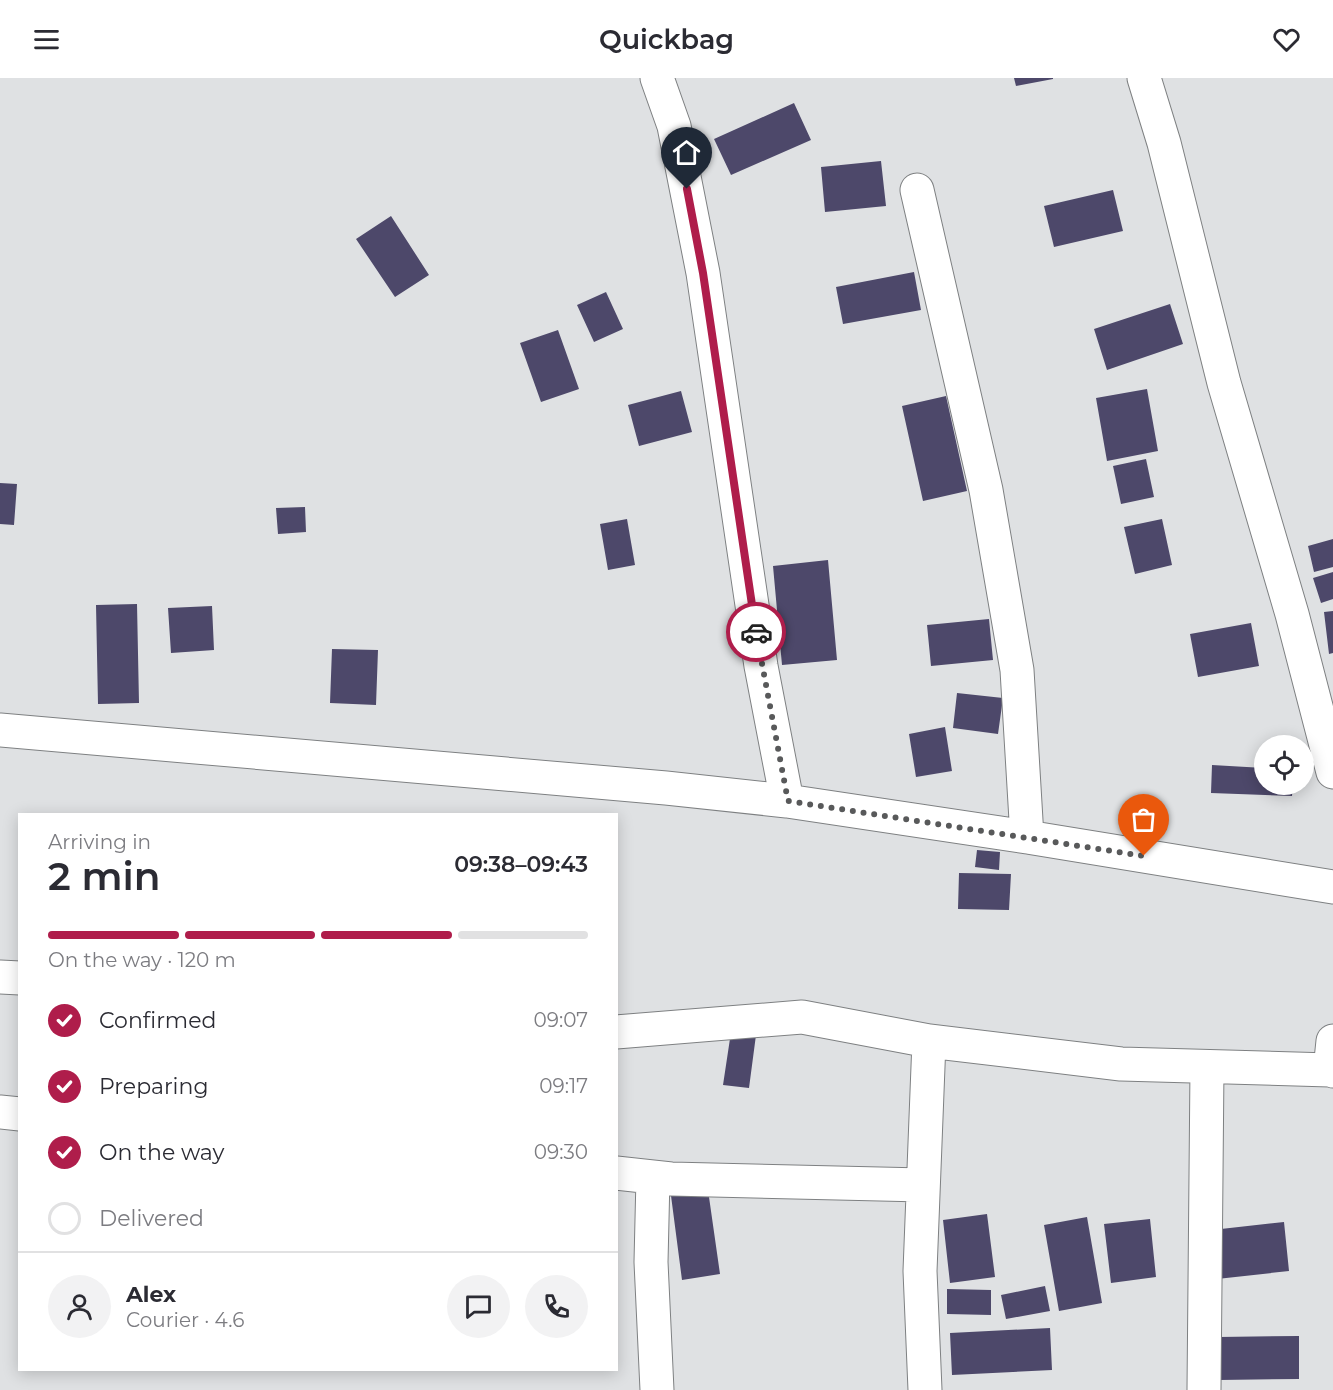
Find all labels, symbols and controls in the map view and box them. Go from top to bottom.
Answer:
icon: menu [30,23,63,56]
text: Quickbag [599,23,734,56]
icon: heart [1270,23,1303,56]
pin [661,127,712,189]
icon: home [670,136,703,169]
courier [726,602,786,662]
icon: car [740,616,773,649]
map controls [1254,735,1314,795]
button: locate [1254,735,1314,795]
pin [1118,794,1169,856]
icon: bag [1127,803,1160,836]
text: Arriving in [48,830,151,854]
text: 09:38–09:43 [454,851,588,878]
text: 2 min [48,852,161,900]
text: On the way · 120 m [48,948,236,972]
icon: check [48,1004,81,1037]
text: Confirmed [99,1007,216,1034]
text: 09:07 [533,1008,588,1032]
icon: check [48,1070,81,1103]
text: Preparing [99,1073,208,1100]
text: 09:17 [539,1074,588,1098]
icon: check [48,1136,81,1169]
text: On the way [99,1139,224,1166]
text: 09:30 [534,1140,588,1164]
text: Delivered [99,1205,204,1232]
button: person [48,1275,111,1338]
button: chat [447,1275,510,1338]
button: phone [525,1275,588,1338]
text: Alex [126,1281,176,1308]
text: Courier · 4.6 [126,1308,244,1332]

